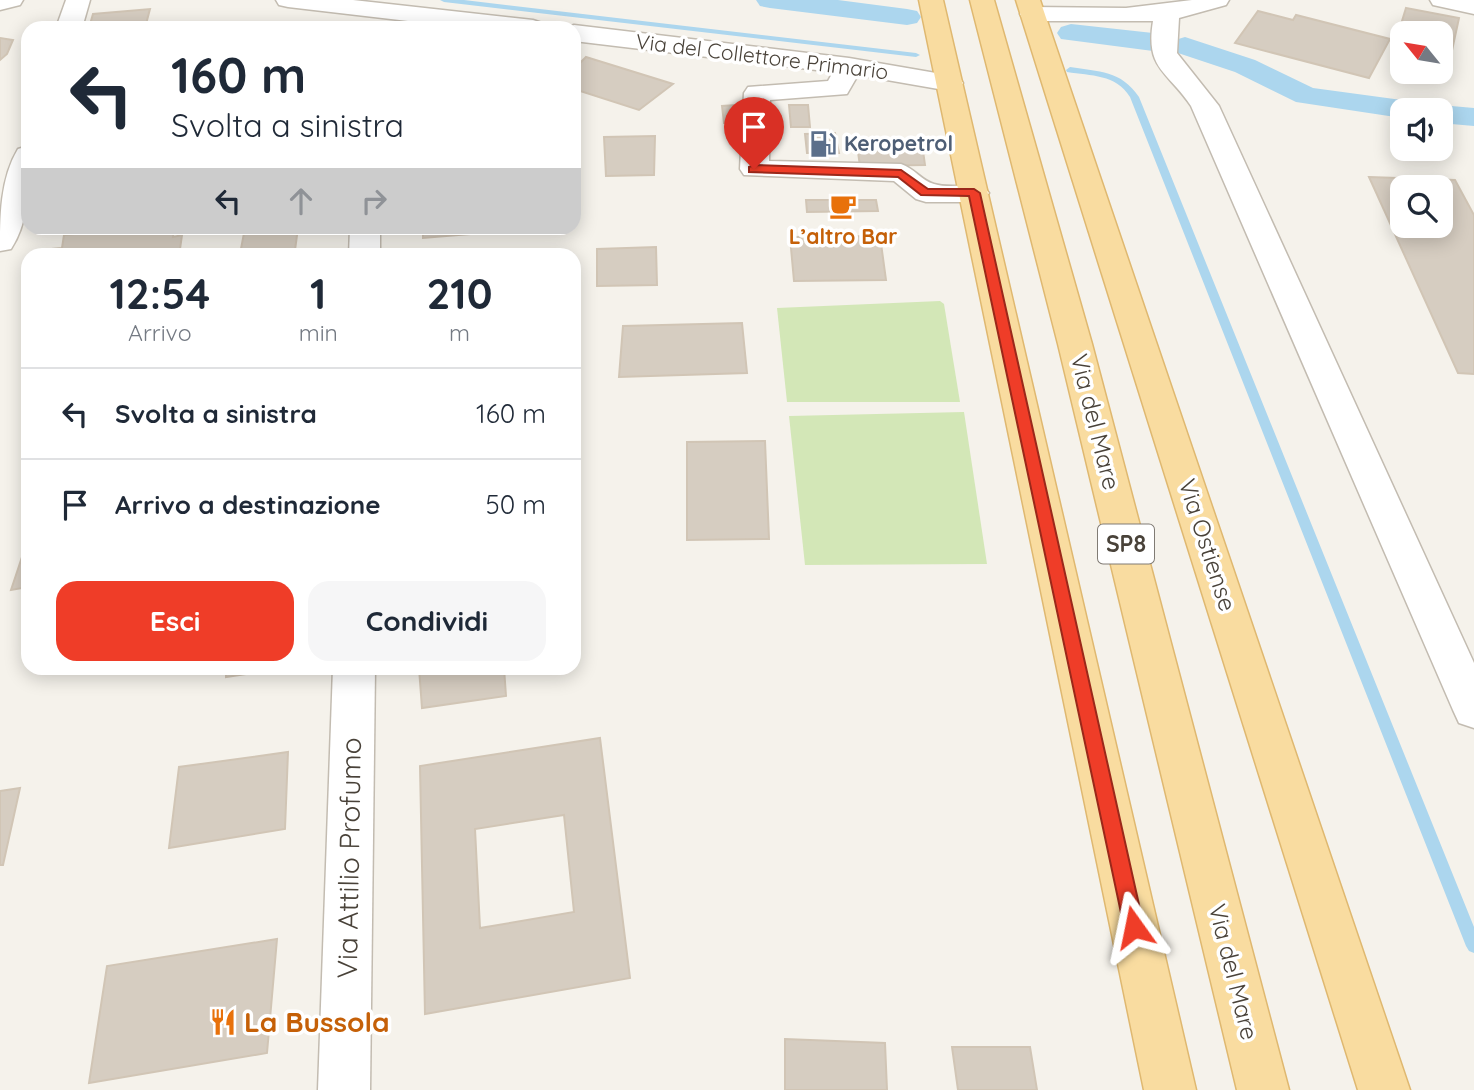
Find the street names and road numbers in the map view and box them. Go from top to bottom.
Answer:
street label: Via del Collettore Primario [634,28,890,84]
street label: Via del Mare [1065,351,1127,493]
street label: Via Ostiense [1172,475,1243,615]
road number: SP8 [1098,524,1154,564]
street label: Via Attilio Profumo [329,737,368,979]
street label: Via del Mare [1203,901,1265,1043]

